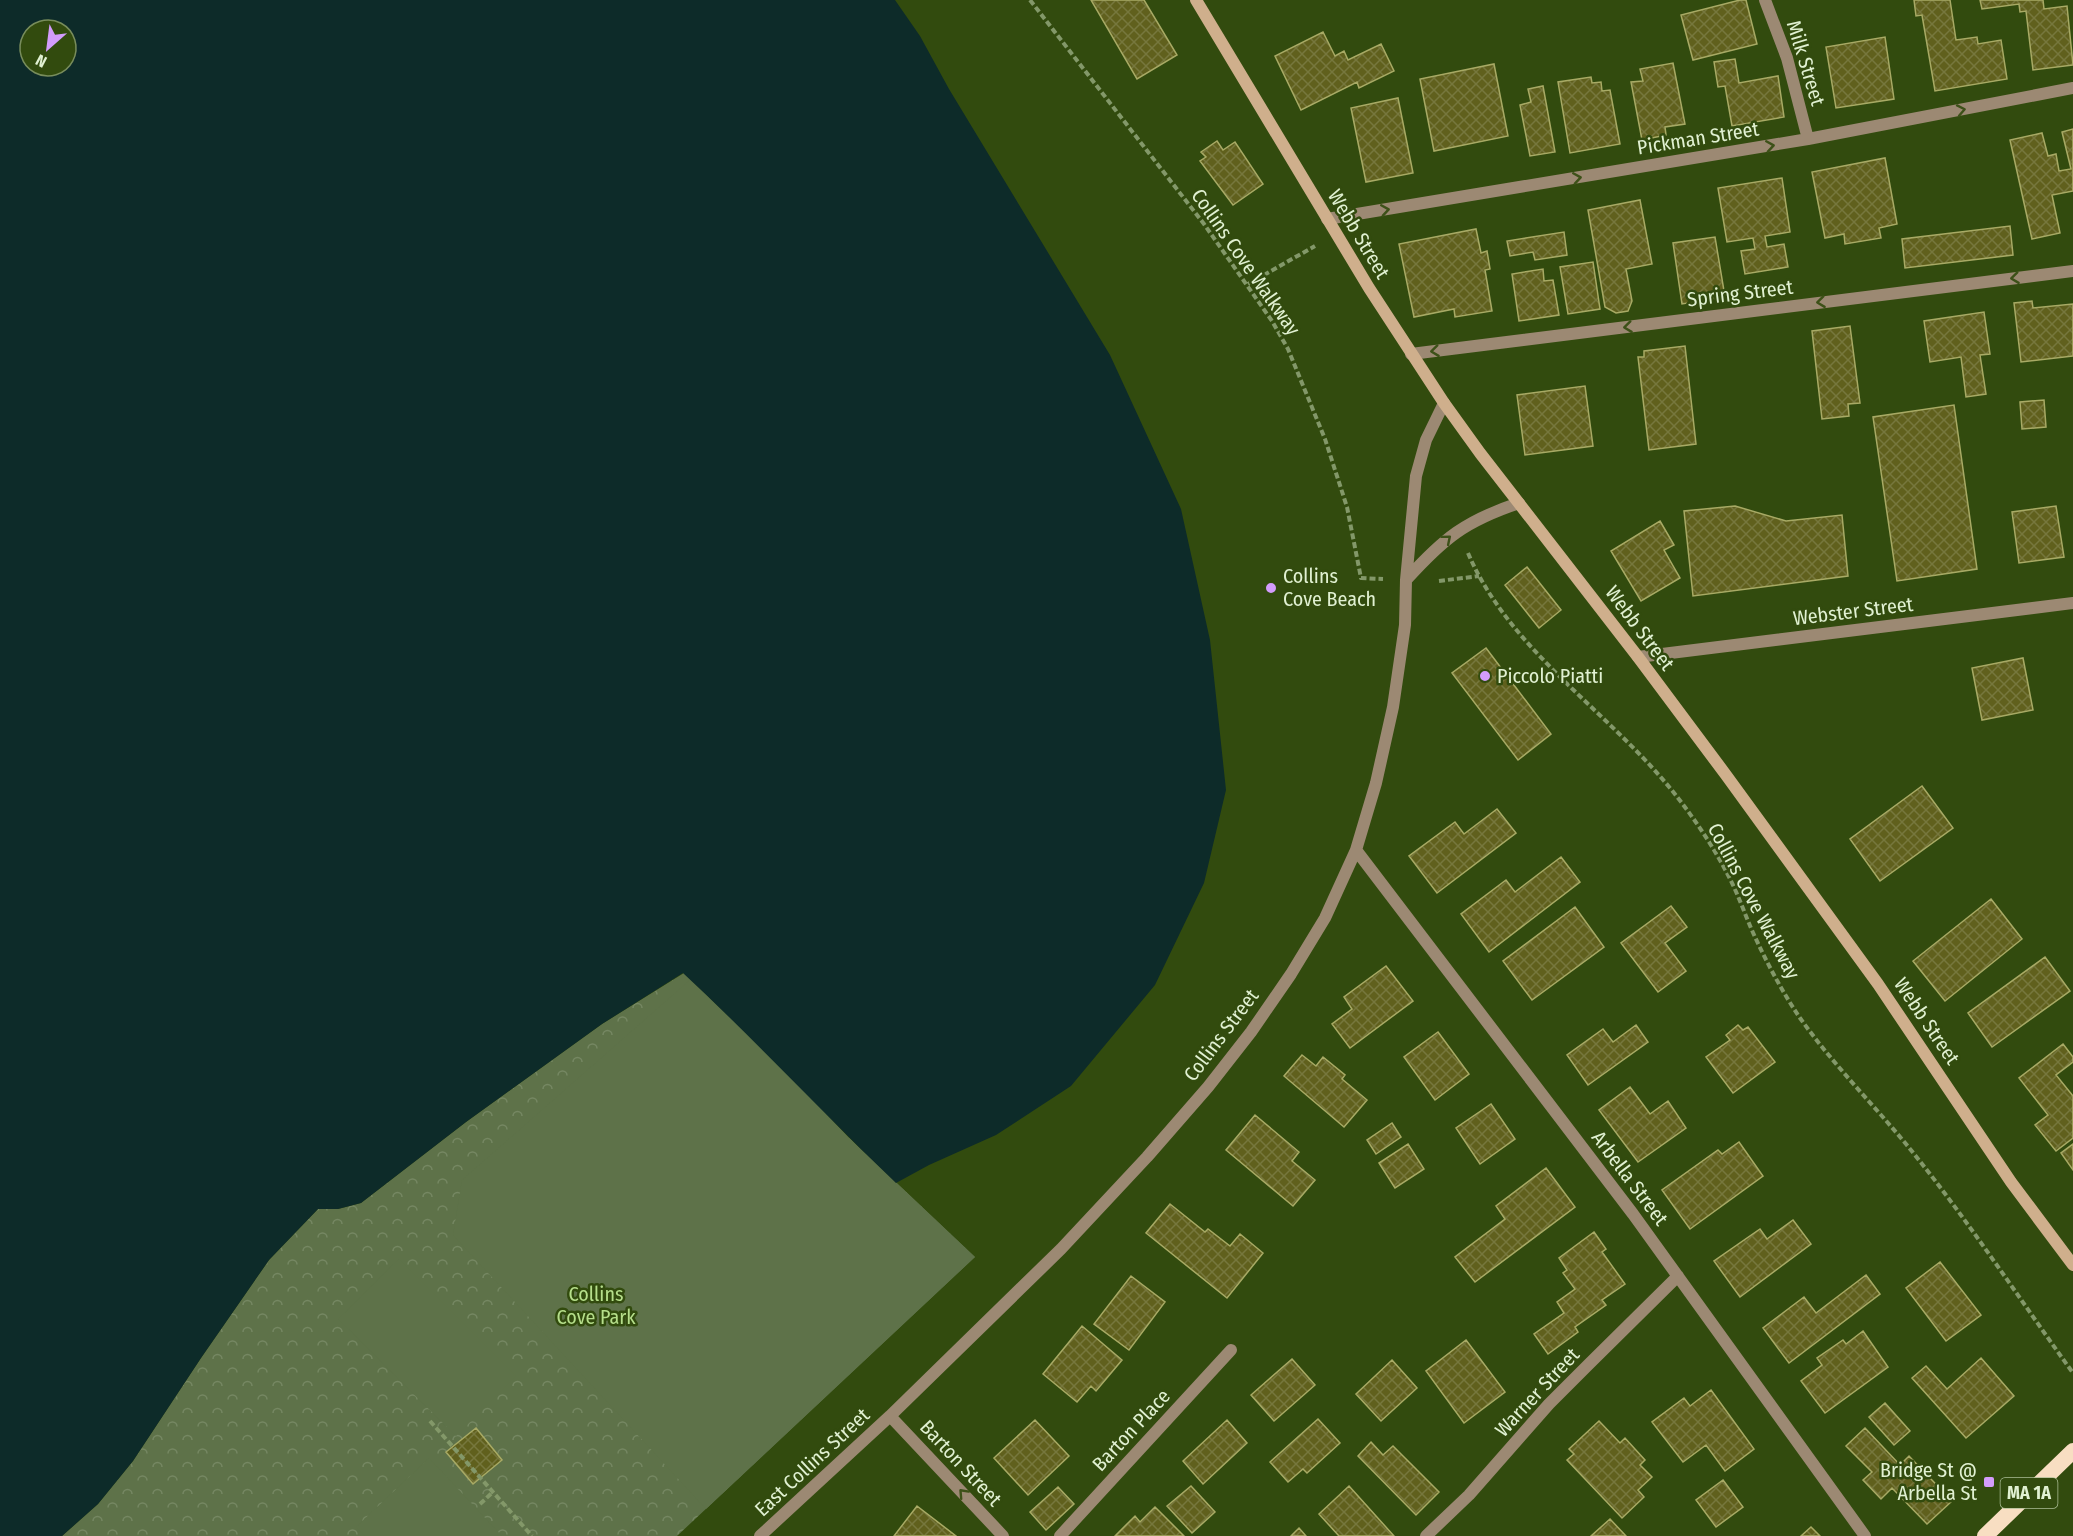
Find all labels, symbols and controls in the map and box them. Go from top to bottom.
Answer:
north arrow [18,18,78,78]
street label: Milk Street [1782,18,1830,109]
text: N [32,50,50,71]
one-way arrow [1956,104,1966,117]
street label: Pickman Street [1635,116,1761,159]
one-way arrow [1765,140,1774,152]
one-way arrow [1573,172,1582,184]
street label: Collins Cove Walkway [1187,184,1306,340]
street label: Webb Street [1323,185,1395,283]
one-way arrow [1380,204,1390,216]
one-way arrow [2010,271,2020,284]
street label: Spring Street [1686,275,1795,311]
one-way arrow [1817,296,1826,308]
one-way arrow [1623,320,1633,333]
one-way arrow [1430,345,1439,357]
one-way arrow [1440,535,1451,546]
place label: Collins Cove Beach [1283,564,1376,611]
marker: Collins Cove Beach [1264,581,1278,595]
street label: Webb Street [1600,581,1680,675]
street label: Webster Street [1792,592,1915,630]
place label: Piccolo Piatti [1497,664,1603,688]
marker: Piccolo Piatti [1478,669,1492,683]
street label: Collins Cove Walkway [1703,819,1805,983]
street label: Webb Street [1889,973,1965,1069]
street label: Collins Street [1179,984,1264,1086]
street label: Arbella Street [1587,1126,1674,1230]
park label: Collins Cove Park [556,1282,636,1329]
street label: Warner Street [1490,1342,1584,1441]
street label: Barton Place [1087,1384,1175,1476]
street label: East Collins Street [750,1403,874,1521]
street label: Barton Street [915,1415,1007,1511]
place label: Bridge St @ Arbella St [1880,1458,1977,1505]
marker: Bridge St @ Arbella St [1982,1475,1996,1489]
road number: MA 1A [2000,1478,2058,1508]
one-way arrow [959,1490,970,1500]

